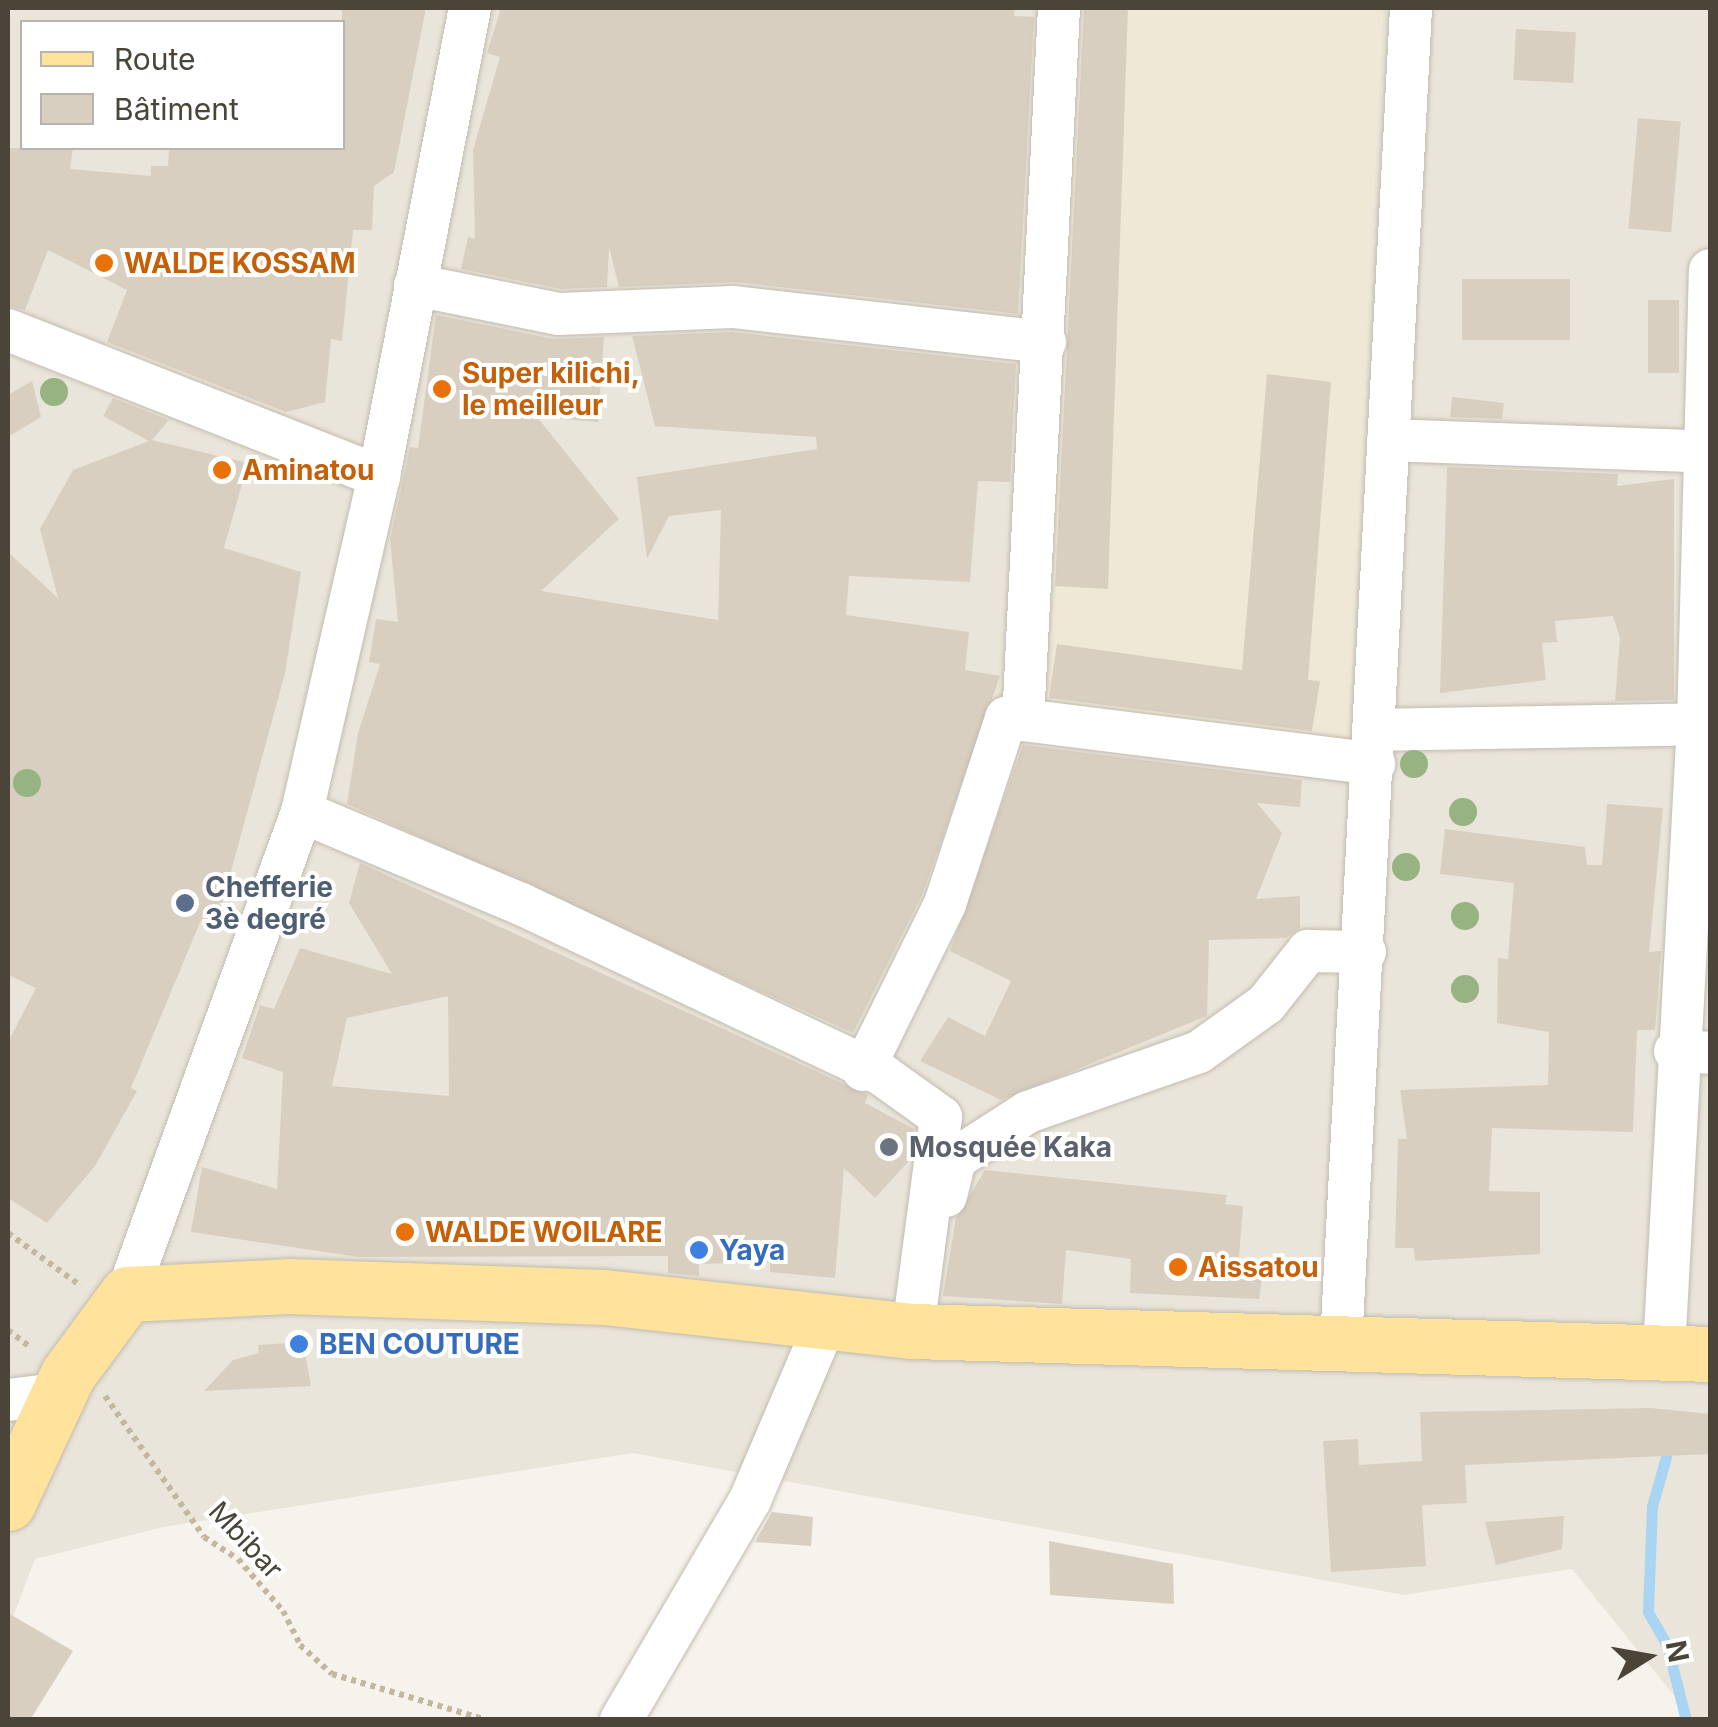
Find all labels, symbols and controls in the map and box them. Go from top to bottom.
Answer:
legend [20,20,345,150]
text: Route [114,41,196,77]
text: Bâtiment [114,91,239,127]
place label: WALDE KOSSAM [124,246,355,280]
marker: WALDE KOSSAM [93,252,115,274]
place label: Super kilichi, le meilleur [462,356,640,422]
marker: Super kilichi, le meilleur [431,378,453,400]
place label: Aminatou [242,453,374,487]
marker: Aminatou [211,459,233,481]
place label: Chefferie 3è degré [205,870,333,936]
marker: Chefferie 3è degré [174,892,196,914]
place label: Mosquée Kaka [909,1130,1112,1164]
marker: Mosquée Kaka [878,1136,900,1158]
place label: WALDE WOILARE [425,1215,663,1249]
marker: WALDE WOILARE [394,1221,416,1243]
place label: Yaya [719,1233,785,1267]
marker: Yaya [688,1239,710,1261]
place label: Aissatou [1198,1250,1319,1284]
marker: Aissatou [1167,1256,1189,1278]
place label: BEN COUTURE [319,1327,520,1361]
marker: BEN COUTURE [288,1333,310,1355]
street label: Mbibar [202,1495,290,1585]
north arrow [1598,1607,1698,1707]
text: N [1659,1638,1696,1665]

